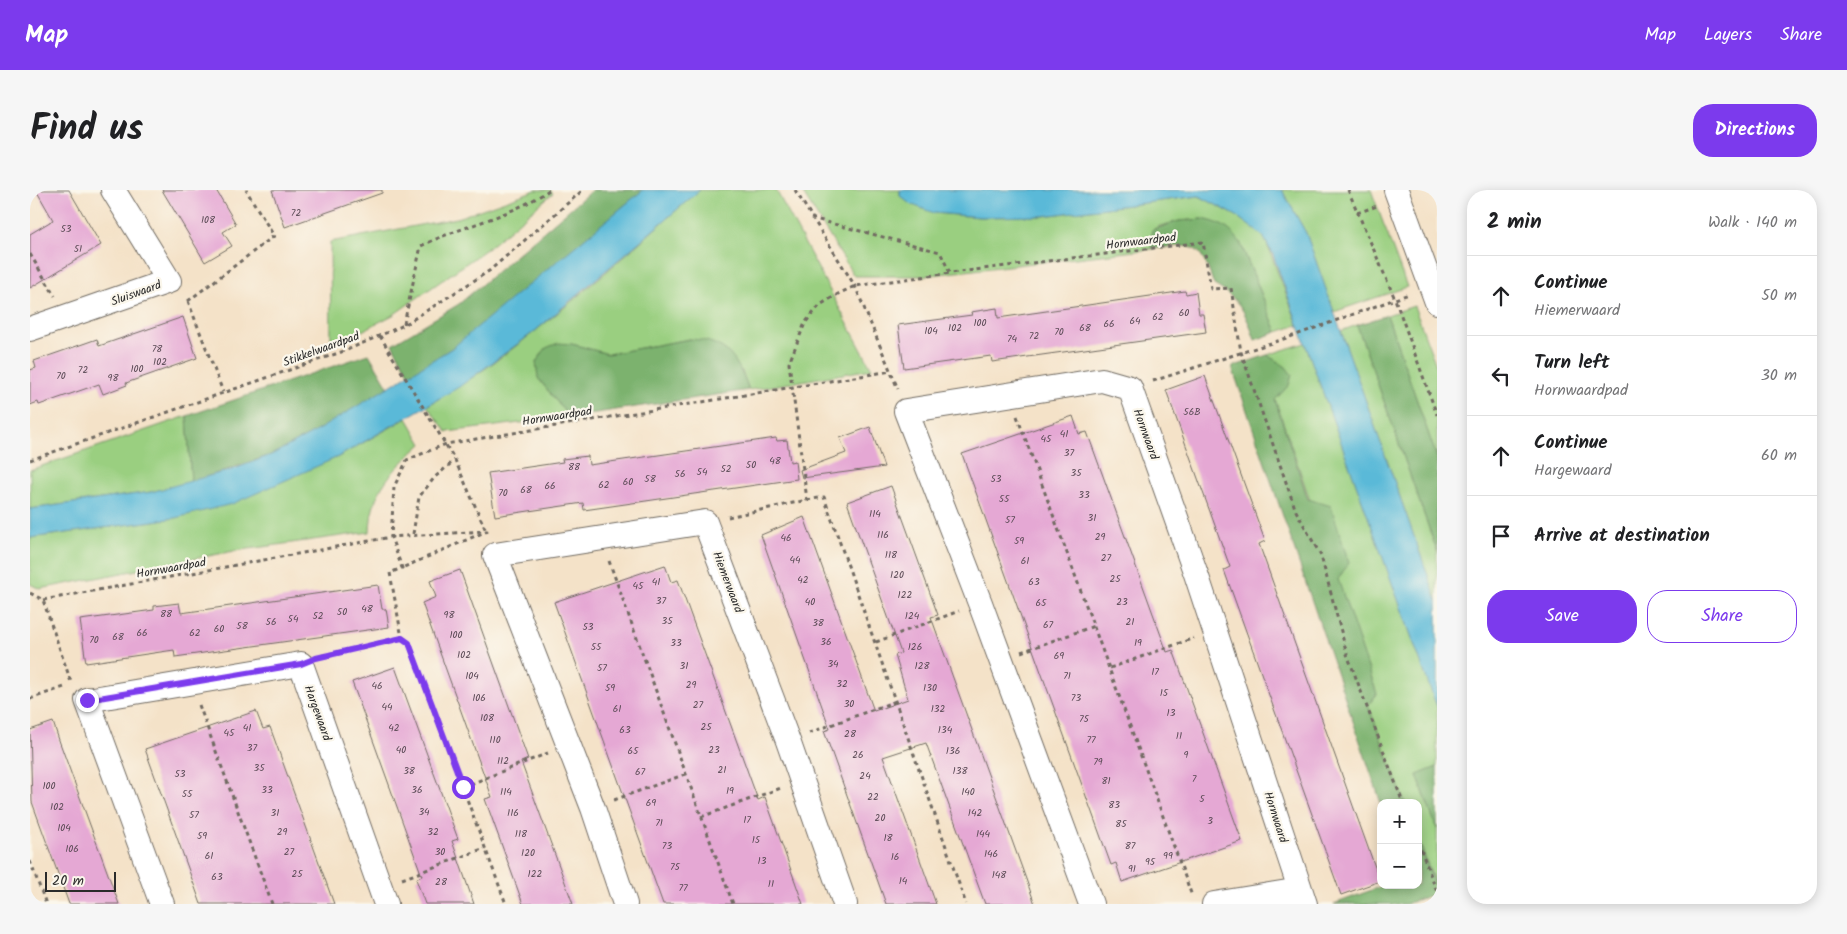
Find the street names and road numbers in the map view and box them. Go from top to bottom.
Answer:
street label: Hornwaardpad [1105,228,1178,255]
street label: Sluiswaard [108,275,165,311]
street label: Stikkelwaardpad [280,326,363,372]
street label: Hornwaardpad [521,401,594,431]
street label: Hornwaard [1128,406,1164,463]
street label: Hiemerwaard [707,549,748,617]
street label: Hornwaardpad [135,553,208,584]
street label: Hargewaard [299,683,337,745]
street label: Hornwaard [1258,789,1293,846]

